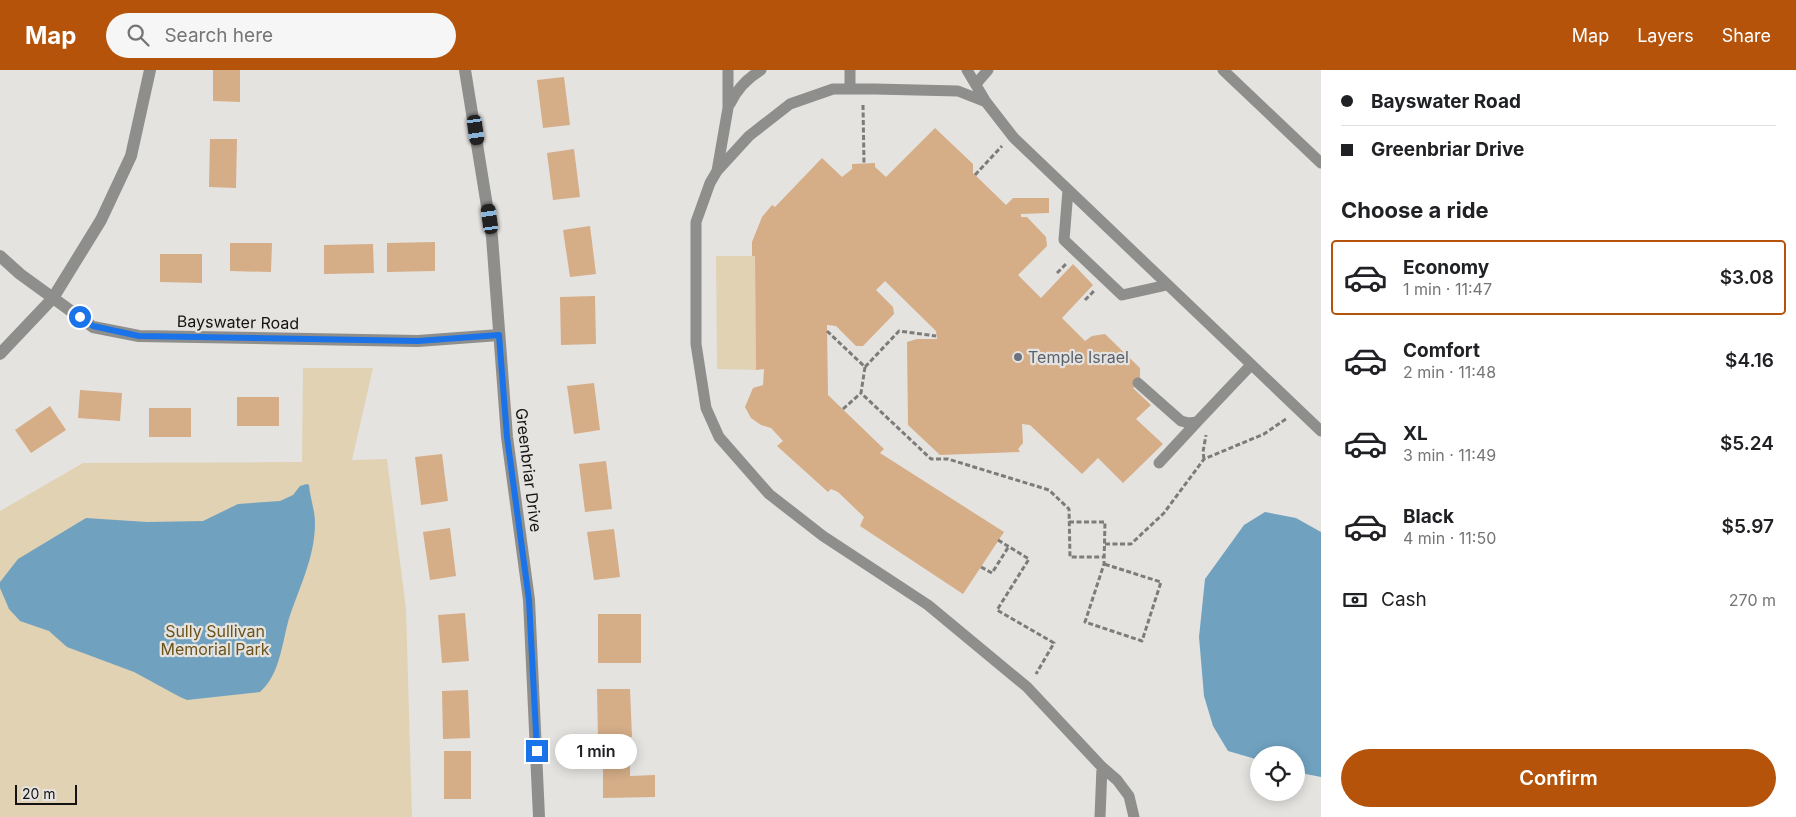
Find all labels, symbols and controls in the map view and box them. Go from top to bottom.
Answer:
search box [106,13,456,58]
text: Map [25,21,76,50]
icon: search [124,21,152,49]
text: Search here [164,24,273,47]
text: Map [1572,25,1609,46]
text: Layers [1637,25,1694,46]
text: Share [1722,25,1771,46]
text: Bayswater Road [1371,90,1521,113]
car [466,114,485,146]
text: Greenbriar Drive [1371,138,1524,161]
text: Choose a ride [1341,197,1489,223]
car [480,203,499,235]
icon: car [1343,255,1388,300]
text: Economy [1403,256,1489,279]
text: $3.08 [1720,266,1774,289]
text: 1 min · 11:47 [1403,279,1492,299]
route start [69,306,91,328]
street label: Bayswater Road [177,311,299,333]
icon: car [1343,338,1388,383]
text: Comfort [1403,339,1480,362]
place label: Temple Israel [1028,347,1129,367]
text: $4.16 [1725,349,1774,372]
marker: Temple Israel [1012,351,1024,363]
text: 2 min · 11:48 [1403,362,1496,382]
street label: Greenbriar Drive [511,407,547,533]
icon: car [1343,421,1388,466]
text: XL [1403,422,1428,445]
text: $5.24 [1720,432,1774,455]
text: 3 min · 11:49 [1403,445,1496,465]
icon: car [1343,504,1388,549]
text: Black [1403,505,1454,528]
text: $5.97 [1722,515,1774,538]
text: 4 min · 11:50 [1403,528,1496,548]
icon: cash [1341,586,1369,614]
text: Cash [1381,588,1427,611]
text: 270 m [1729,590,1776,610]
park label: Sully Sullivan Memorial Park [160,621,270,659]
callout: 1 min [554,734,637,768]
route end [526,740,548,762]
text: 1 min [576,741,616,761]
map controls [1250,746,1305,801]
button: locate [1250,746,1305,801]
button: Confirm [1341,749,1776,807]
scale bar [15,782,78,805]
text: 20 m [22,785,56,802]

